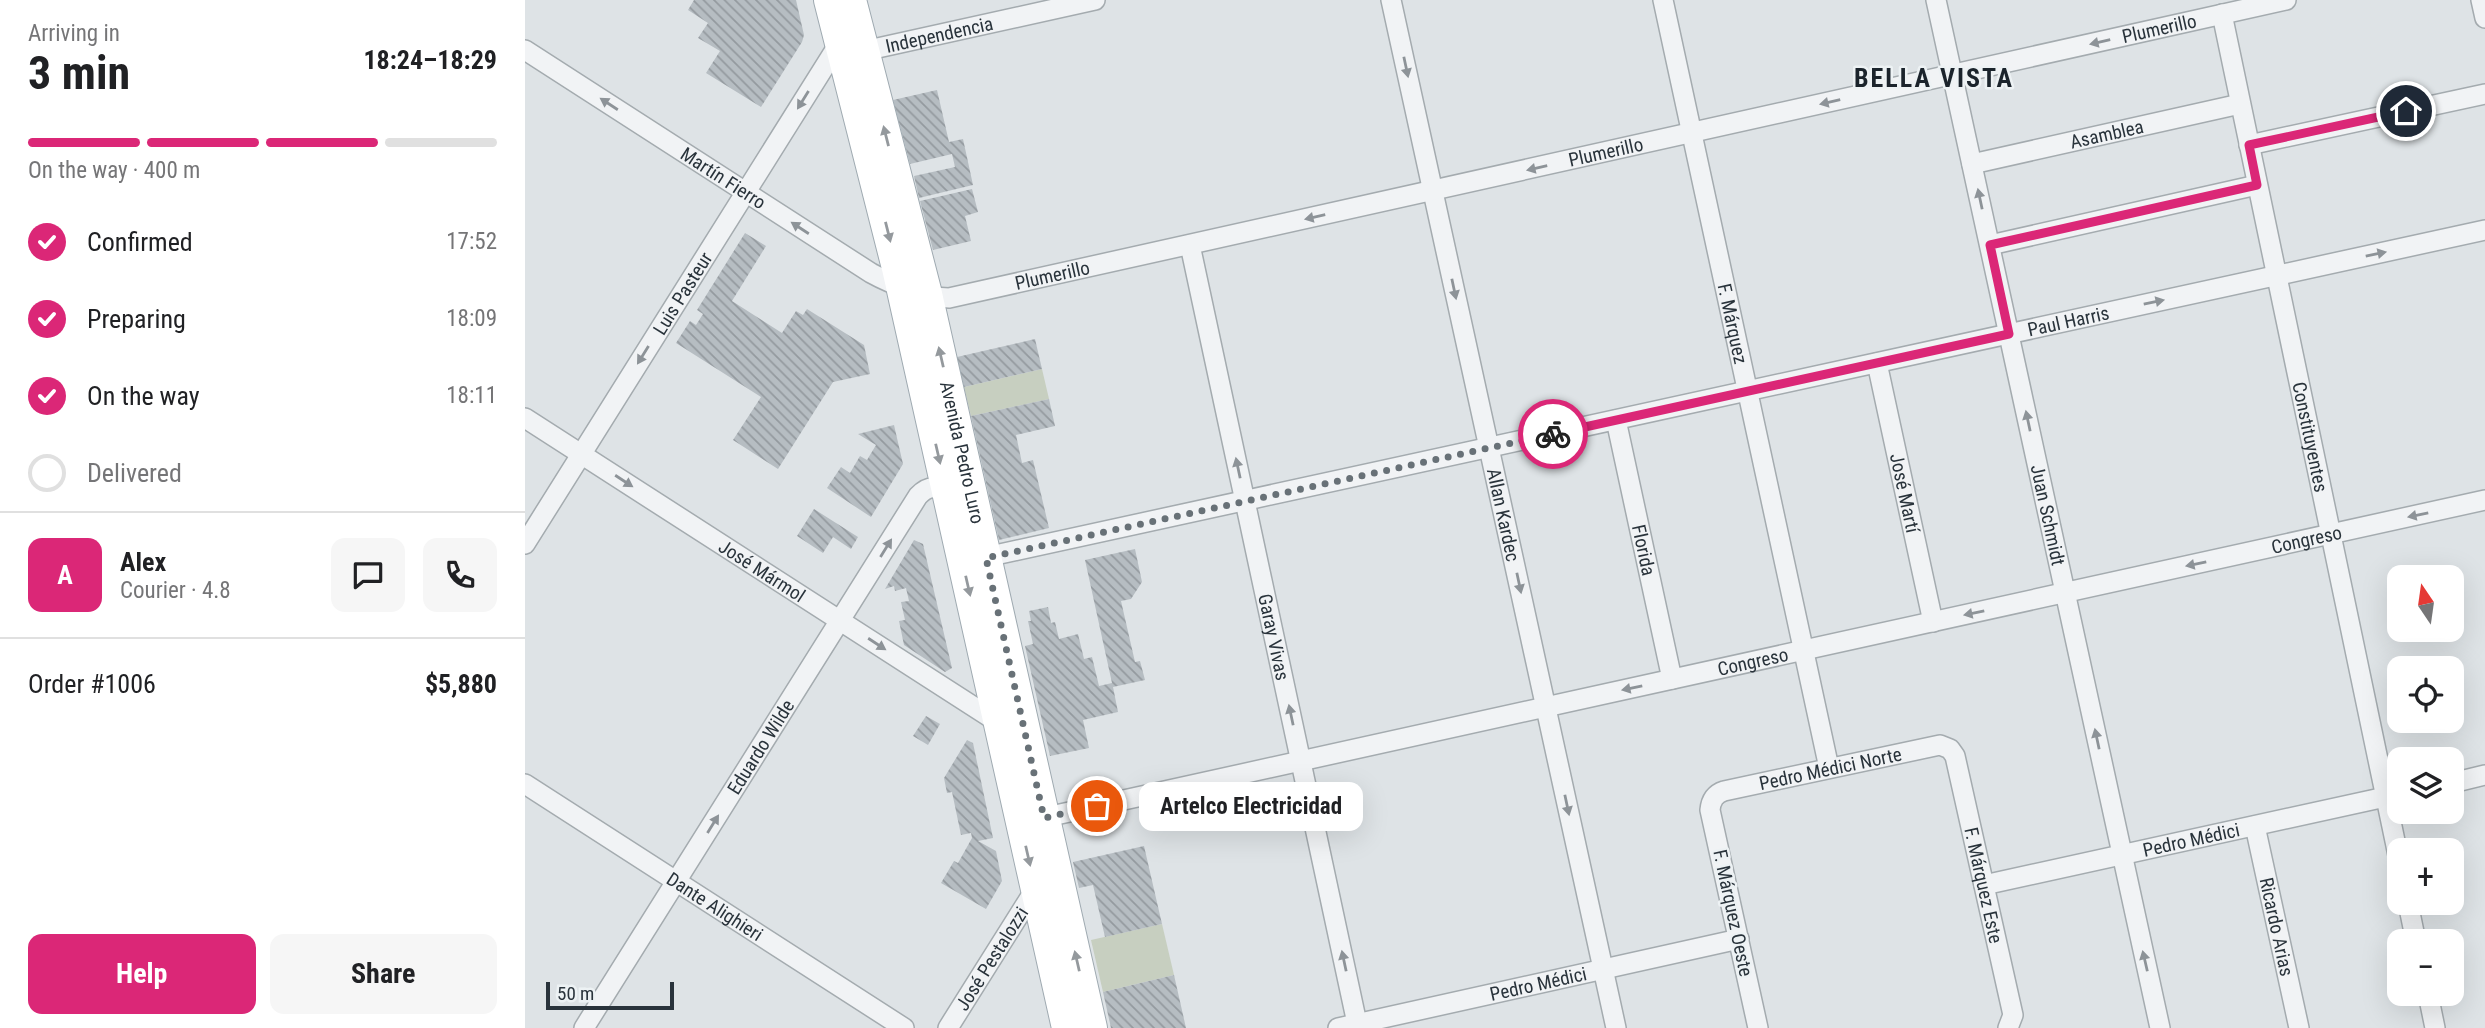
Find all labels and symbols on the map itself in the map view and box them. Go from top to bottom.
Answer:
street label: Plumerillo [2120,9,2199,48]
street label: Independencia [883,11,995,57]
one-way arrow [2089,36,2111,47]
one-way arrow [1400,56,1411,78]
district label: BELLA VISTA [1854,63,2014,93]
pin [2376,81,2436,141]
one-way arrow [797,91,810,110]
one-way arrow [1819,97,1841,108]
one-way arrow [599,98,618,111]
street label: Asamblea [2068,114,2146,153]
one-way arrow [880,125,891,147]
street label: Plumerillo [1566,132,1645,171]
street label: Martín Fierro [676,142,770,214]
one-way arrow [1526,162,1548,173]
one-way arrow [1974,188,1985,210]
one-way arrow [1304,212,1326,223]
one-way arrow [790,221,809,234]
one-way arrow [883,222,894,244]
street label: Luis Pasteur [648,248,717,339]
one-way arrow [2365,248,2387,259]
street label: Plumerillo [1013,256,1092,294]
one-way arrow [1449,278,1460,300]
street label: F. Márquez [1713,281,1753,366]
one-way arrow [2143,297,2165,308]
street label: Paul Harris [2025,301,2111,341]
one-way arrow [637,345,650,365]
one-way arrow [935,346,946,368]
street label: Avenida Pedro Luro [935,379,990,526]
street label: Constituyentes [2288,380,2333,494]
courier [1518,399,1588,469]
one-way arrow [2023,410,2034,432]
one-way arrow [933,443,944,465]
street label: José Martí [1885,451,1925,536]
one-way arrow [1232,457,1243,479]
street label: Juan Schmidt [2026,462,2070,568]
street label: Allan Kardec [1482,466,1525,564]
one-way arrow [614,475,633,488]
one-way arrow [2407,509,2429,520]
street label: Congreso [2269,520,2344,558]
street label: Florida [1627,522,1661,578]
street label: José Mármol [715,534,810,607]
one-way arrow [879,538,892,558]
one-way arrow [2185,558,2207,569]
north arrow [2387,565,2464,642]
one-way arrow [1513,572,1524,594]
one-way arrow [963,575,974,597]
street label: Garay Vivas [1254,592,1295,682]
one-way arrow [1963,607,1985,618]
one-way arrow [867,638,886,651]
street label: Congreso [1715,642,1790,680]
one-way arrow [1621,683,1643,694]
street label: Eduardo Wilde [722,695,799,798]
one-way arrow [1285,704,1296,726]
one-way arrow [2091,728,2102,750]
street label: Pedro Médici Norte [1757,742,1904,795]
pin [1067,776,1127,836]
callout: Artelco Electricidad [1139,782,1363,830]
one-way arrow [1562,794,1573,816]
one-way arrow [706,814,719,833]
street label: Pedro Médici [2140,818,2242,861]
street label: F. Márquez Este [1960,825,2008,946]
one-way arrow [1023,845,1034,867]
street label: F. Márquez Oeste [1708,847,1758,979]
street label: Dante Alighieri [663,867,767,946]
street label: Ricardo Arias [2255,875,2299,978]
street label: José Pestalozzi [950,902,1033,1015]
one-way arrow [1071,950,1082,972]
one-way arrow [1338,950,1349,972]
one-way arrow [2139,950,2150,972]
street label: Pedro Médici [1488,962,1589,1005]
scale bar [546,979,674,1011]

